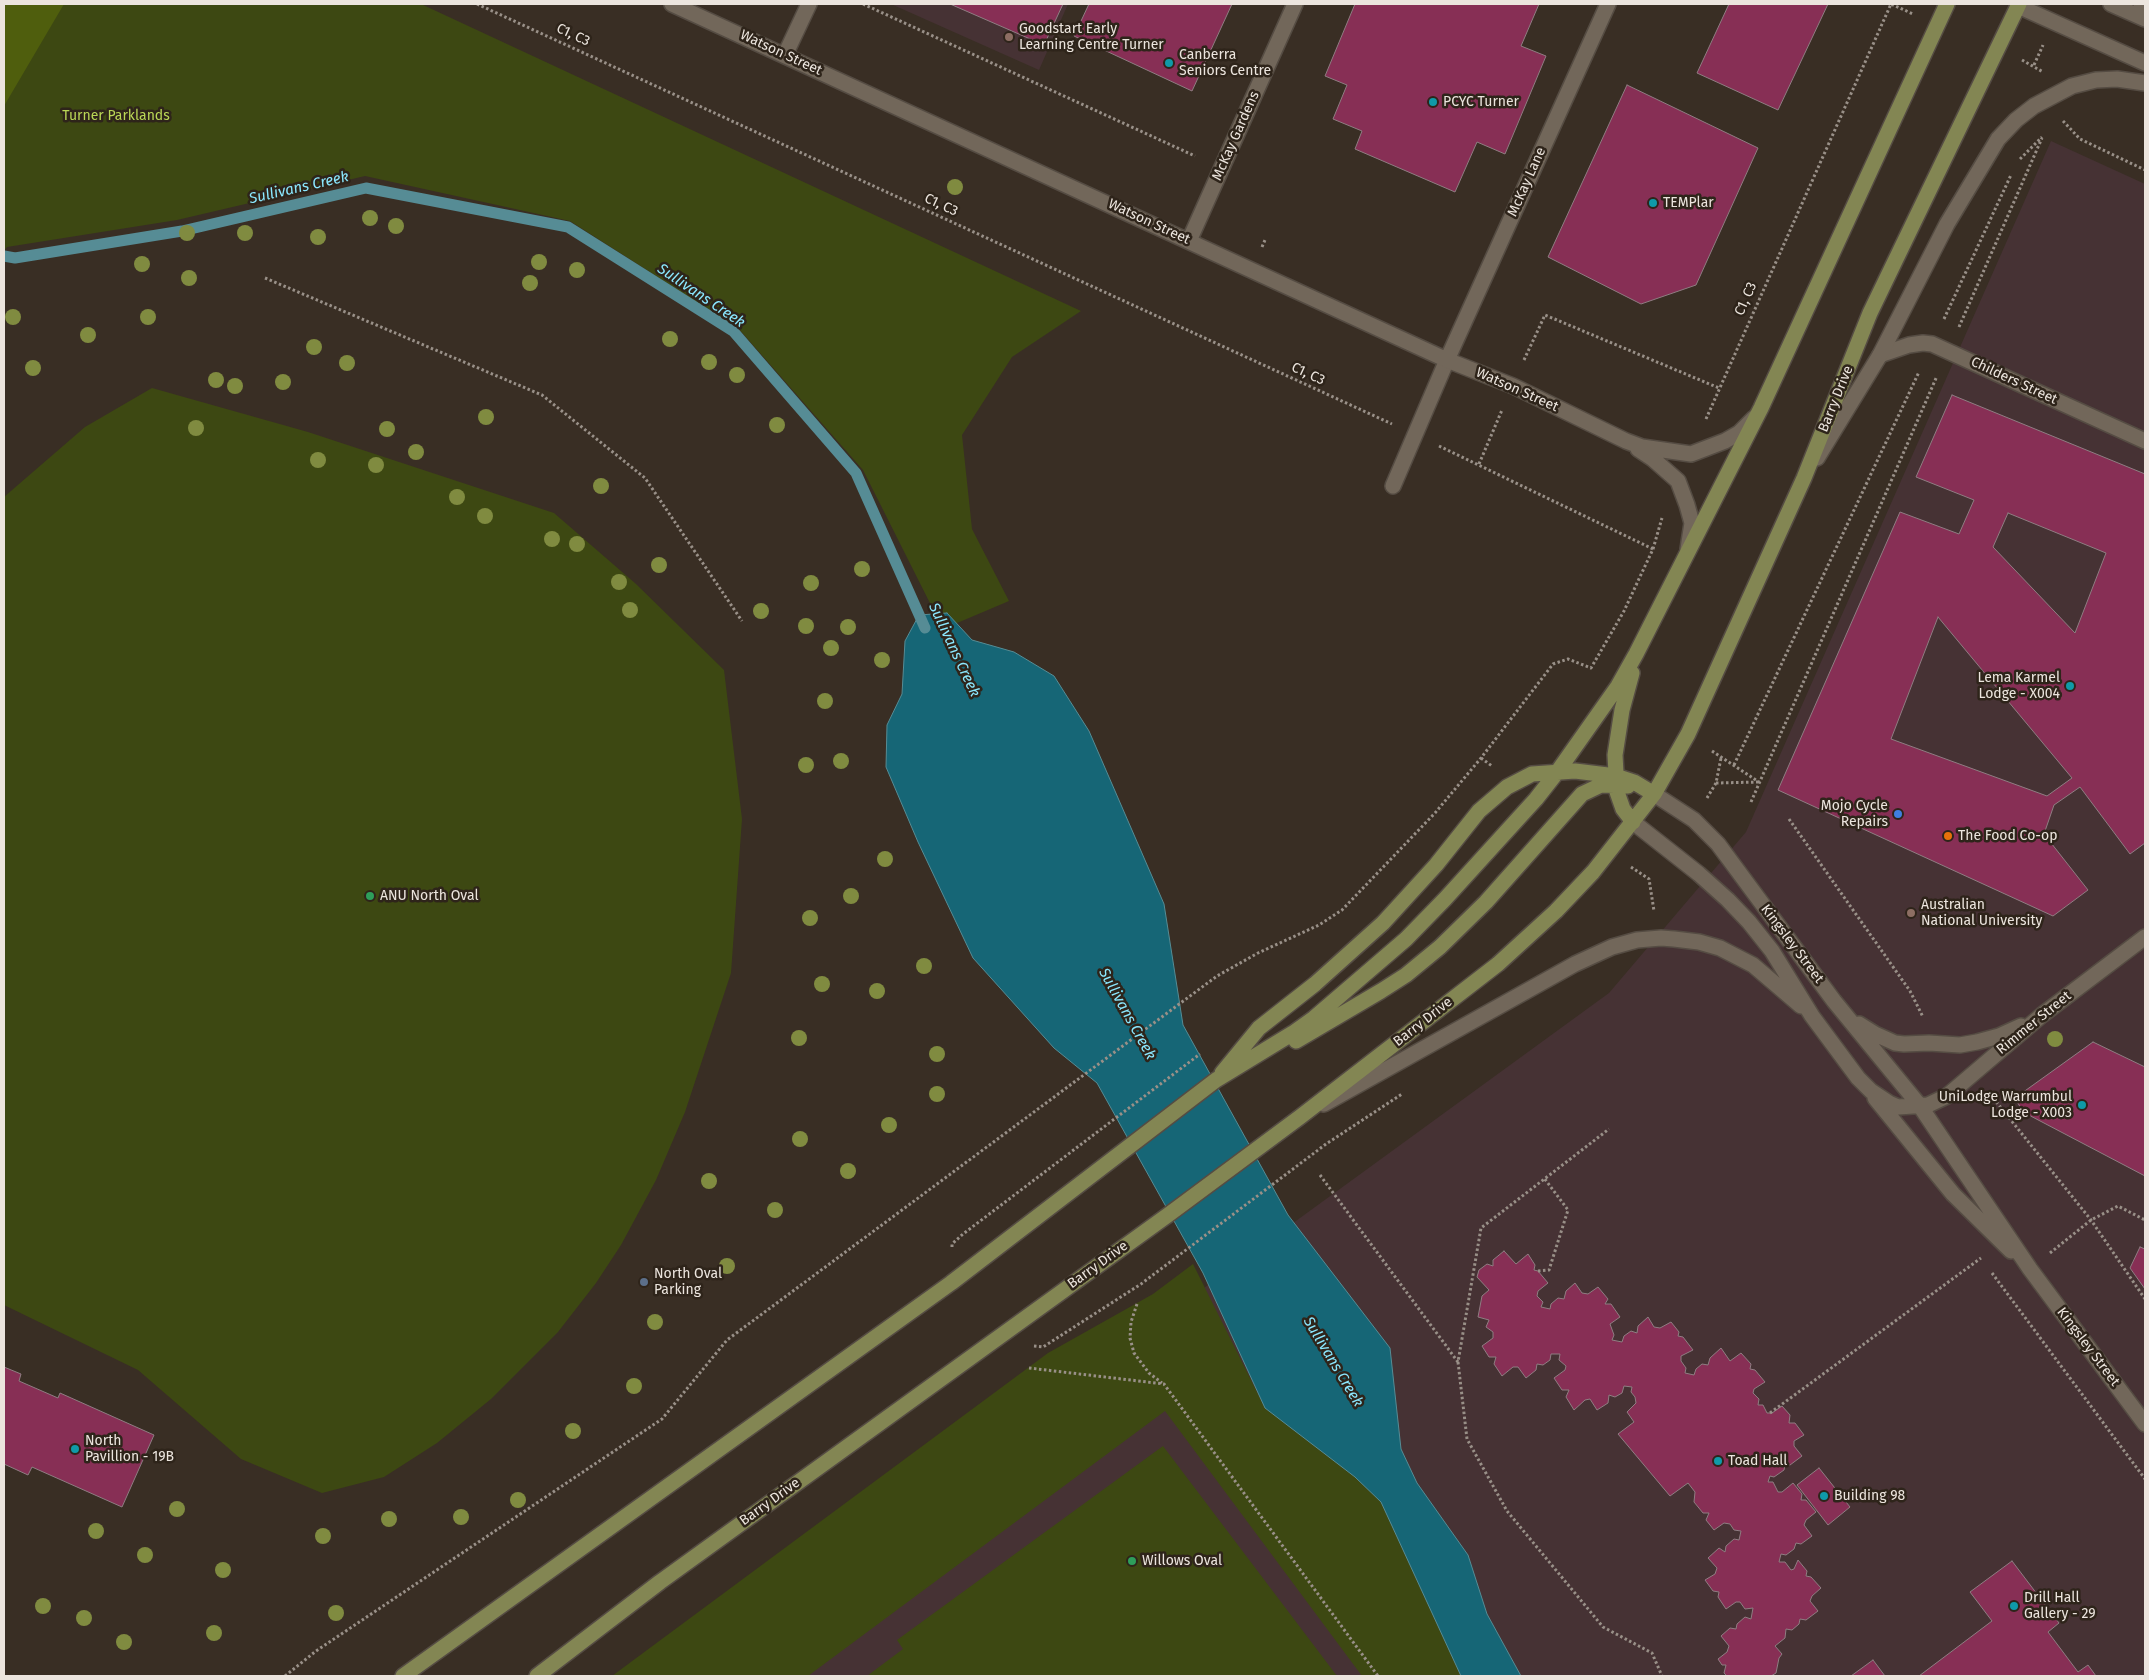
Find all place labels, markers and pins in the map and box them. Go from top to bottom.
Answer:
place label: Goodstart Early Learning Centre Turner [1019,21,1164,54]
marker: Goodstart Early Learning Centre Turner [1003,31,1015,43]
place label: Canberra Seniors Centre [1179,47,1271,80]
marker: Canberra Seniors Centre [1163,57,1175,69]
place label: PCYC Turner [1443,94,1519,110]
marker: PCYC Turner [1427,96,1439,108]
place label: TEMPlar [1663,195,1714,211]
marker: TEMPlar [1647,197,1659,209]
place label: Lema Karmel Lodge - X004 [1978,670,2060,702]
marker: Lema Karmel Lodge - X004 [2064,680,2076,692]
place label: Mojo Cycle Repairs [1821,798,1888,830]
marker: Mojo Cycle Repairs [1892,808,1904,820]
place label: The Food Co-op [1958,828,2057,844]
marker: The Food Co-op [1942,830,1954,842]
place label: ANU North Oval [380,888,479,904]
marker: ANU North Oval [364,890,376,902]
place label: Australian National University [1921,897,2042,930]
marker: Australian National University [1905,907,1917,919]
place label: UniLodge Warrumbul Lodge - X003 [1939,1089,2072,1122]
marker: UniLodge Warrumbul Lodge - X003 [2076,1099,2088,1111]
place label: North Oval Parking [654,1266,722,1298]
marker: North Oval Parking [638,1276,650,1288]
place label: North Pavillion - 19B [85,1433,174,1465]
marker: North Pavillion - 19B [69,1443,81,1455]
place label: Toad Hall [1728,1453,1787,1469]
marker: Toad Hall [1712,1455,1724,1467]
place label: Building 98 [1834,1488,1905,1504]
marker: Building 98 [1818,1490,1830,1502]
place label: Willows Oval [1142,1553,1222,1569]
marker: Willows Oval [1126,1555,1138,1567]
place label: Drill Hall Gallery - 29 [2024,1590,2096,1622]
marker: Drill Hall Gallery - 29 [2008,1600,2020,1612]

